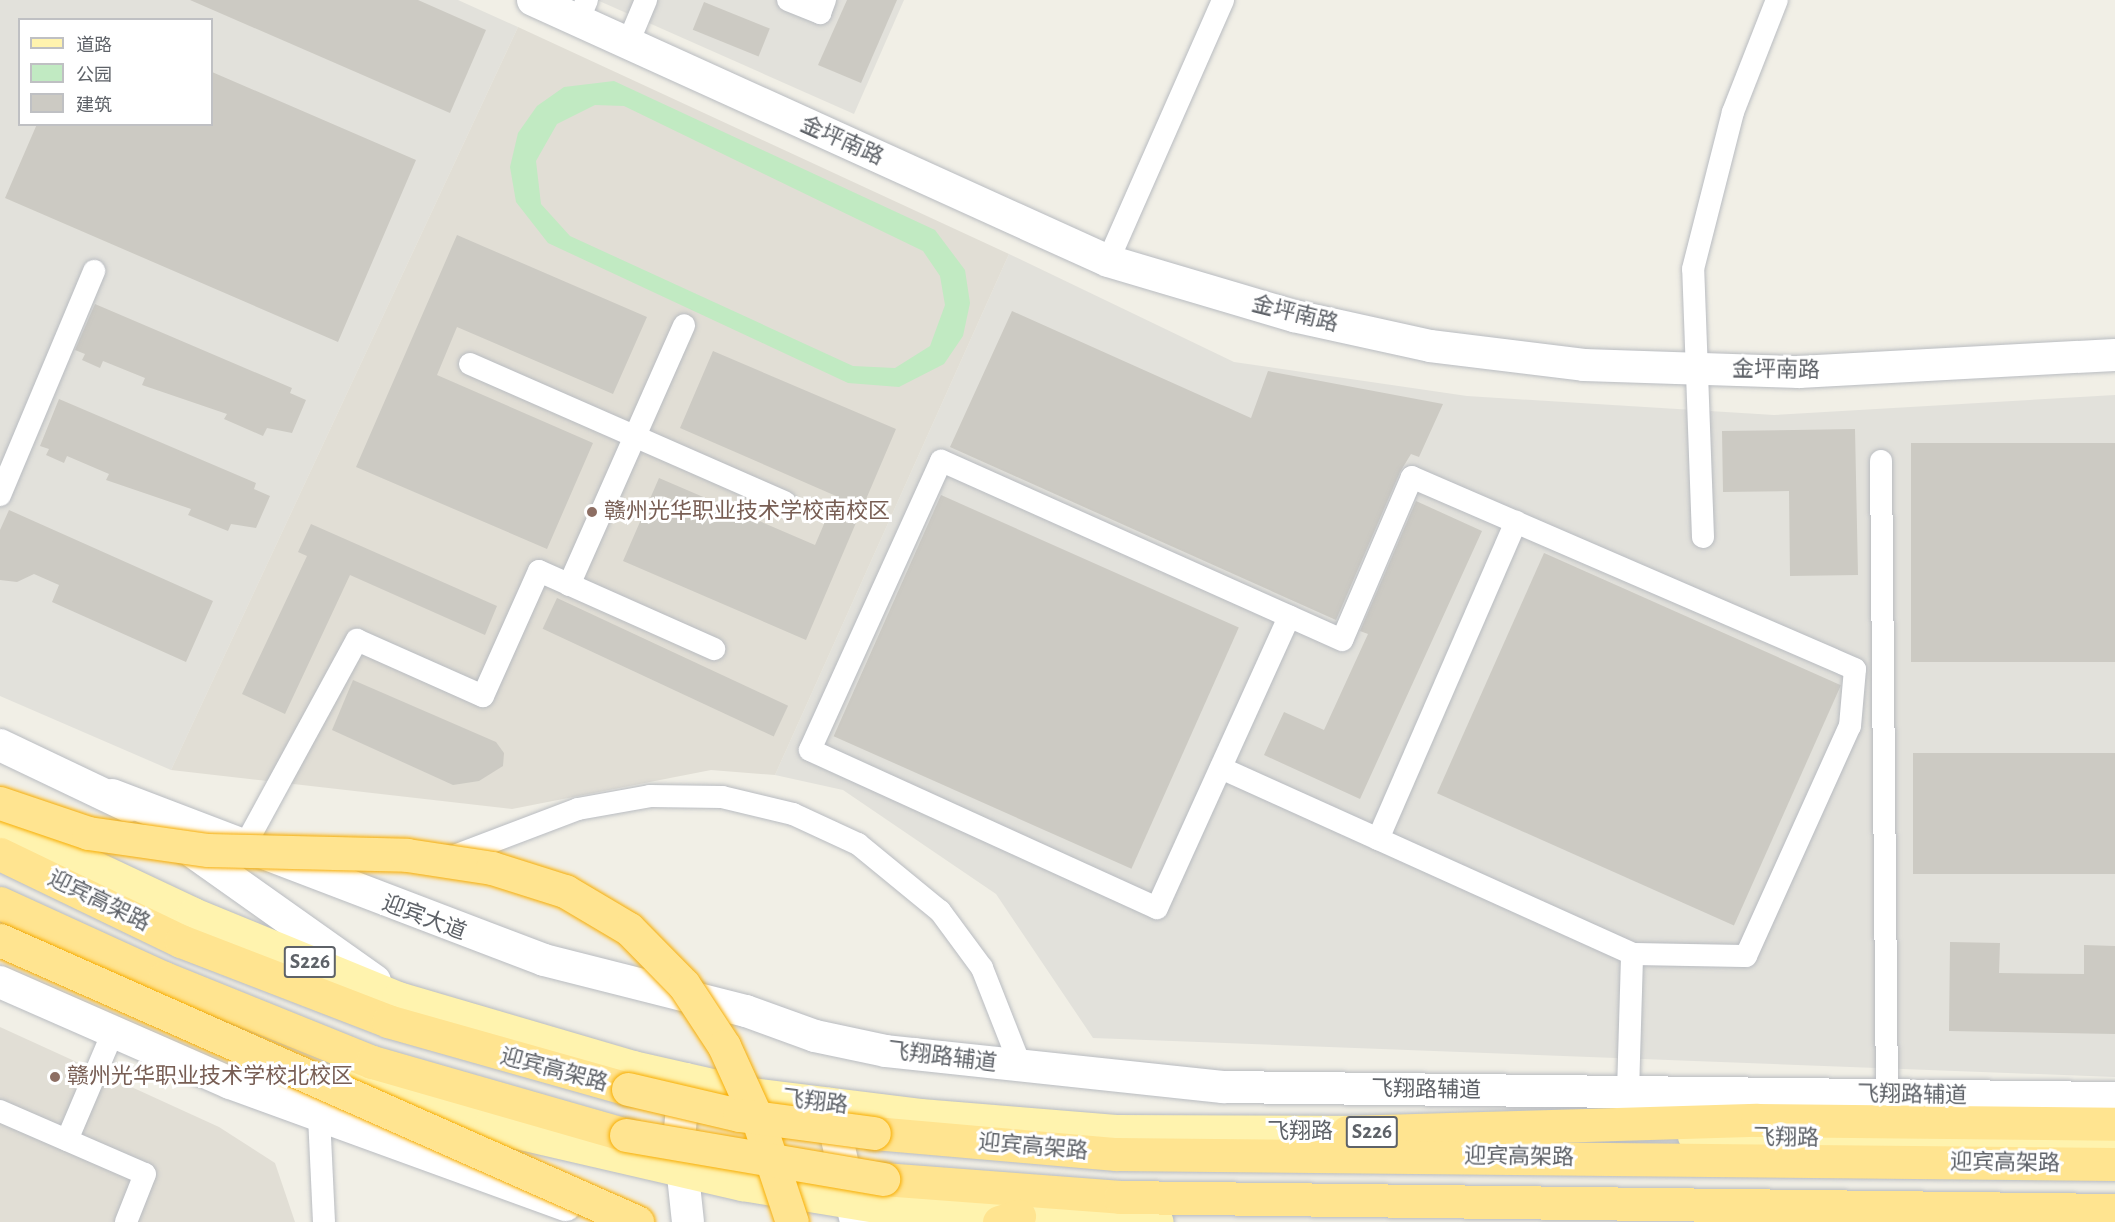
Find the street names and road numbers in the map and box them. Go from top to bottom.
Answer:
street label: 金坪南路 [796,111,888,171]
street label: 金坪南路 [1249,291,1341,337]
street label: 金坪南路 [1732,356,1820,384]
street label: 迎宾高架路 [44,865,154,937]
street label: 迎宾大道 [378,890,470,946]
road number: S226 [283,944,337,980]
street label: 飞翔路辅道 [886,1037,998,1077]
street label: 迎宾高架路 [497,1043,611,1097]
street label: 飞翔路辅道 [1371,1076,1481,1104]
street label: 飞翔路辅道 [1857,1081,1967,1109]
street label: 飞翔路 [781,1085,849,1119]
road number: S226 [1345,1114,1399,1150]
street label: 飞翔路 [1267,1119,1333,1145]
street label: 飞翔路 [1753,1124,1819,1152]
street label: 迎宾高架路 [977,1129,1089,1165]
street label: 迎宾高架路 [1464,1143,1574,1171]
street label: 迎宾高架路 [1950,1149,2060,1177]

